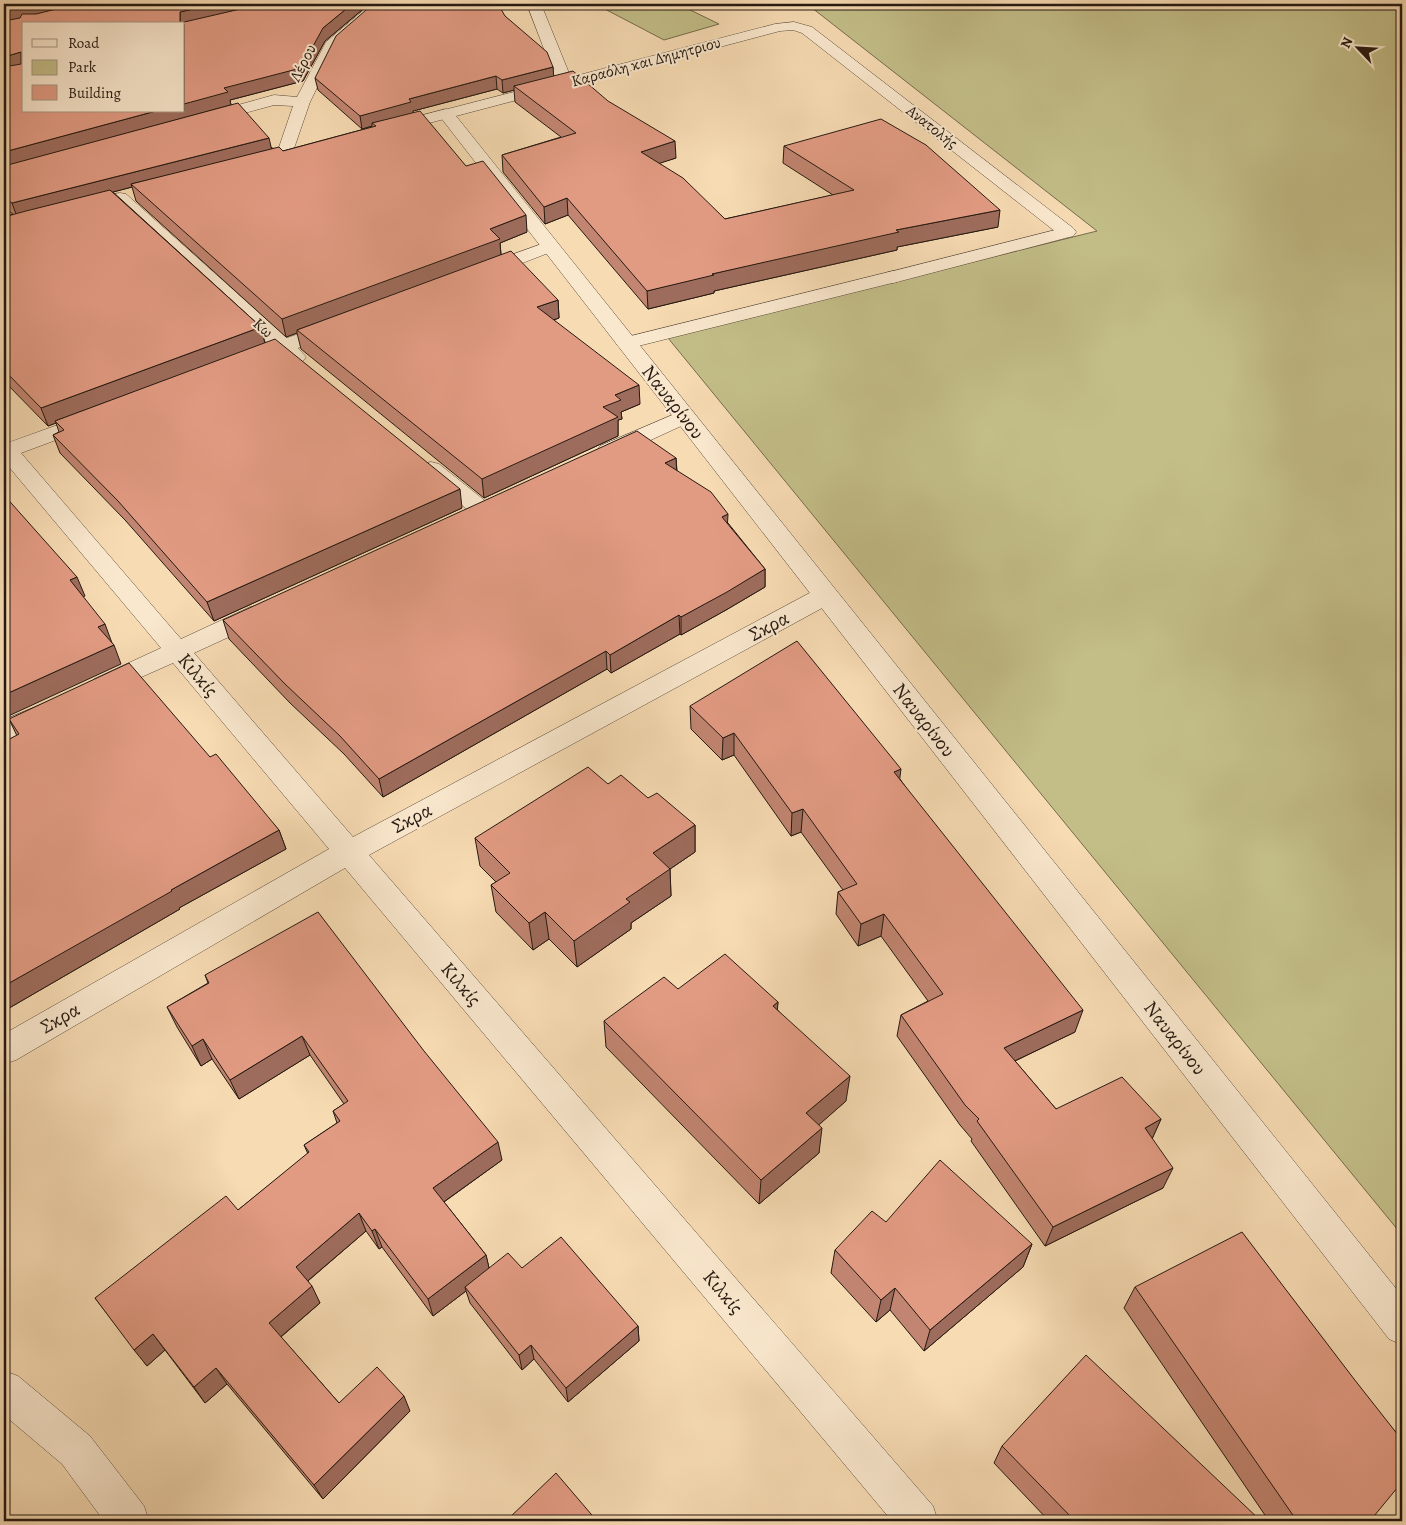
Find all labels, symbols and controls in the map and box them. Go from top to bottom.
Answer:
legend [22,22,185,112]
north arrow [1334,22,1384,72]
street label: Καραόλη και Δημητριου [569,31,723,93]
text: Road [68,33,100,53]
text: N [1336,34,1357,51]
street label: Λέρου [284,41,322,86]
text: Park [68,57,97,77]
text: Building [68,83,121,103]
street label: Ανατολής [901,99,963,154]
street label: Κω [248,313,278,343]
street label: Ναυαρίνου [635,359,711,445]
street label: Σκρα [744,604,794,648]
street label: Κιλκίς [172,647,224,703]
street label: Ναυαρίνου [886,677,962,763]
street label: Σκρα [387,796,437,840]
street label: Κιλκίς [435,956,487,1012]
street label: Ναυαρίνου [1137,995,1213,1081]
street label: Σκρα [35,996,85,1040]
street label: Κιλκίς [697,1264,749,1320]

